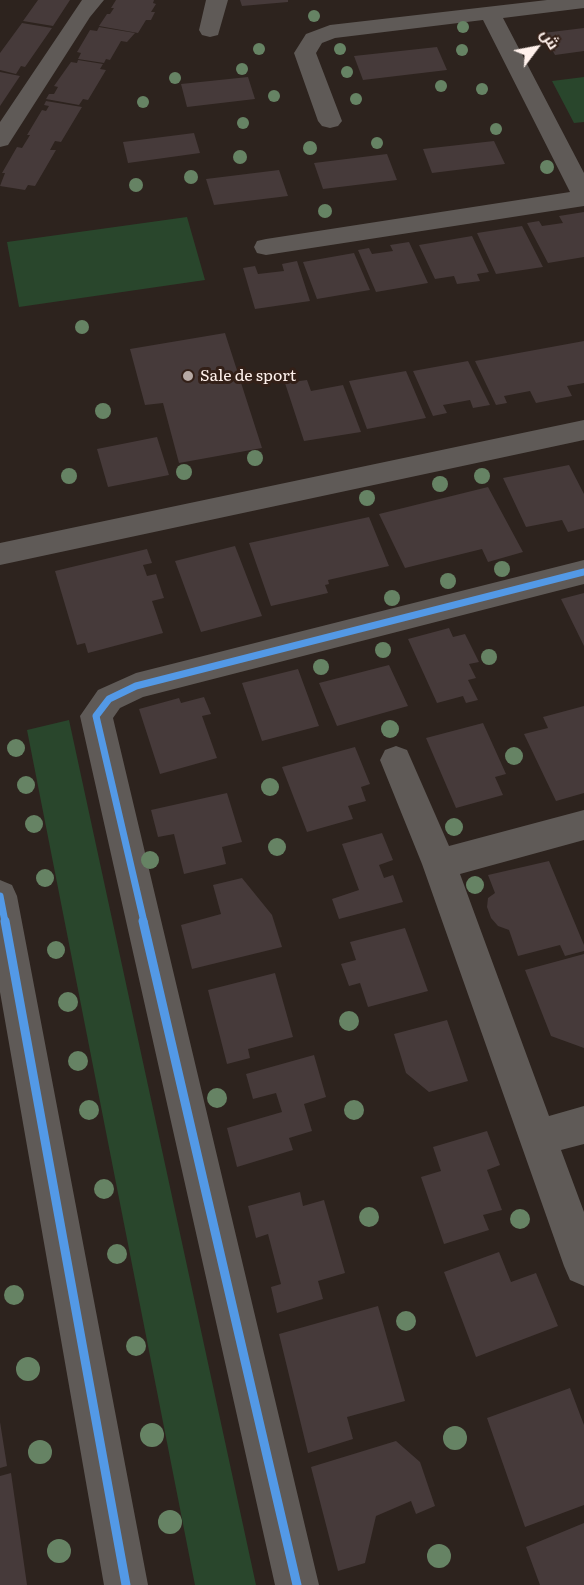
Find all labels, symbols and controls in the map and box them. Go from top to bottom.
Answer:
north arrow [506,18,566,78]
text: ش [536,23,567,54]
place label: Sale de sport [200,366,296,386]
marker: Sale de sport [181,369,195,383]

